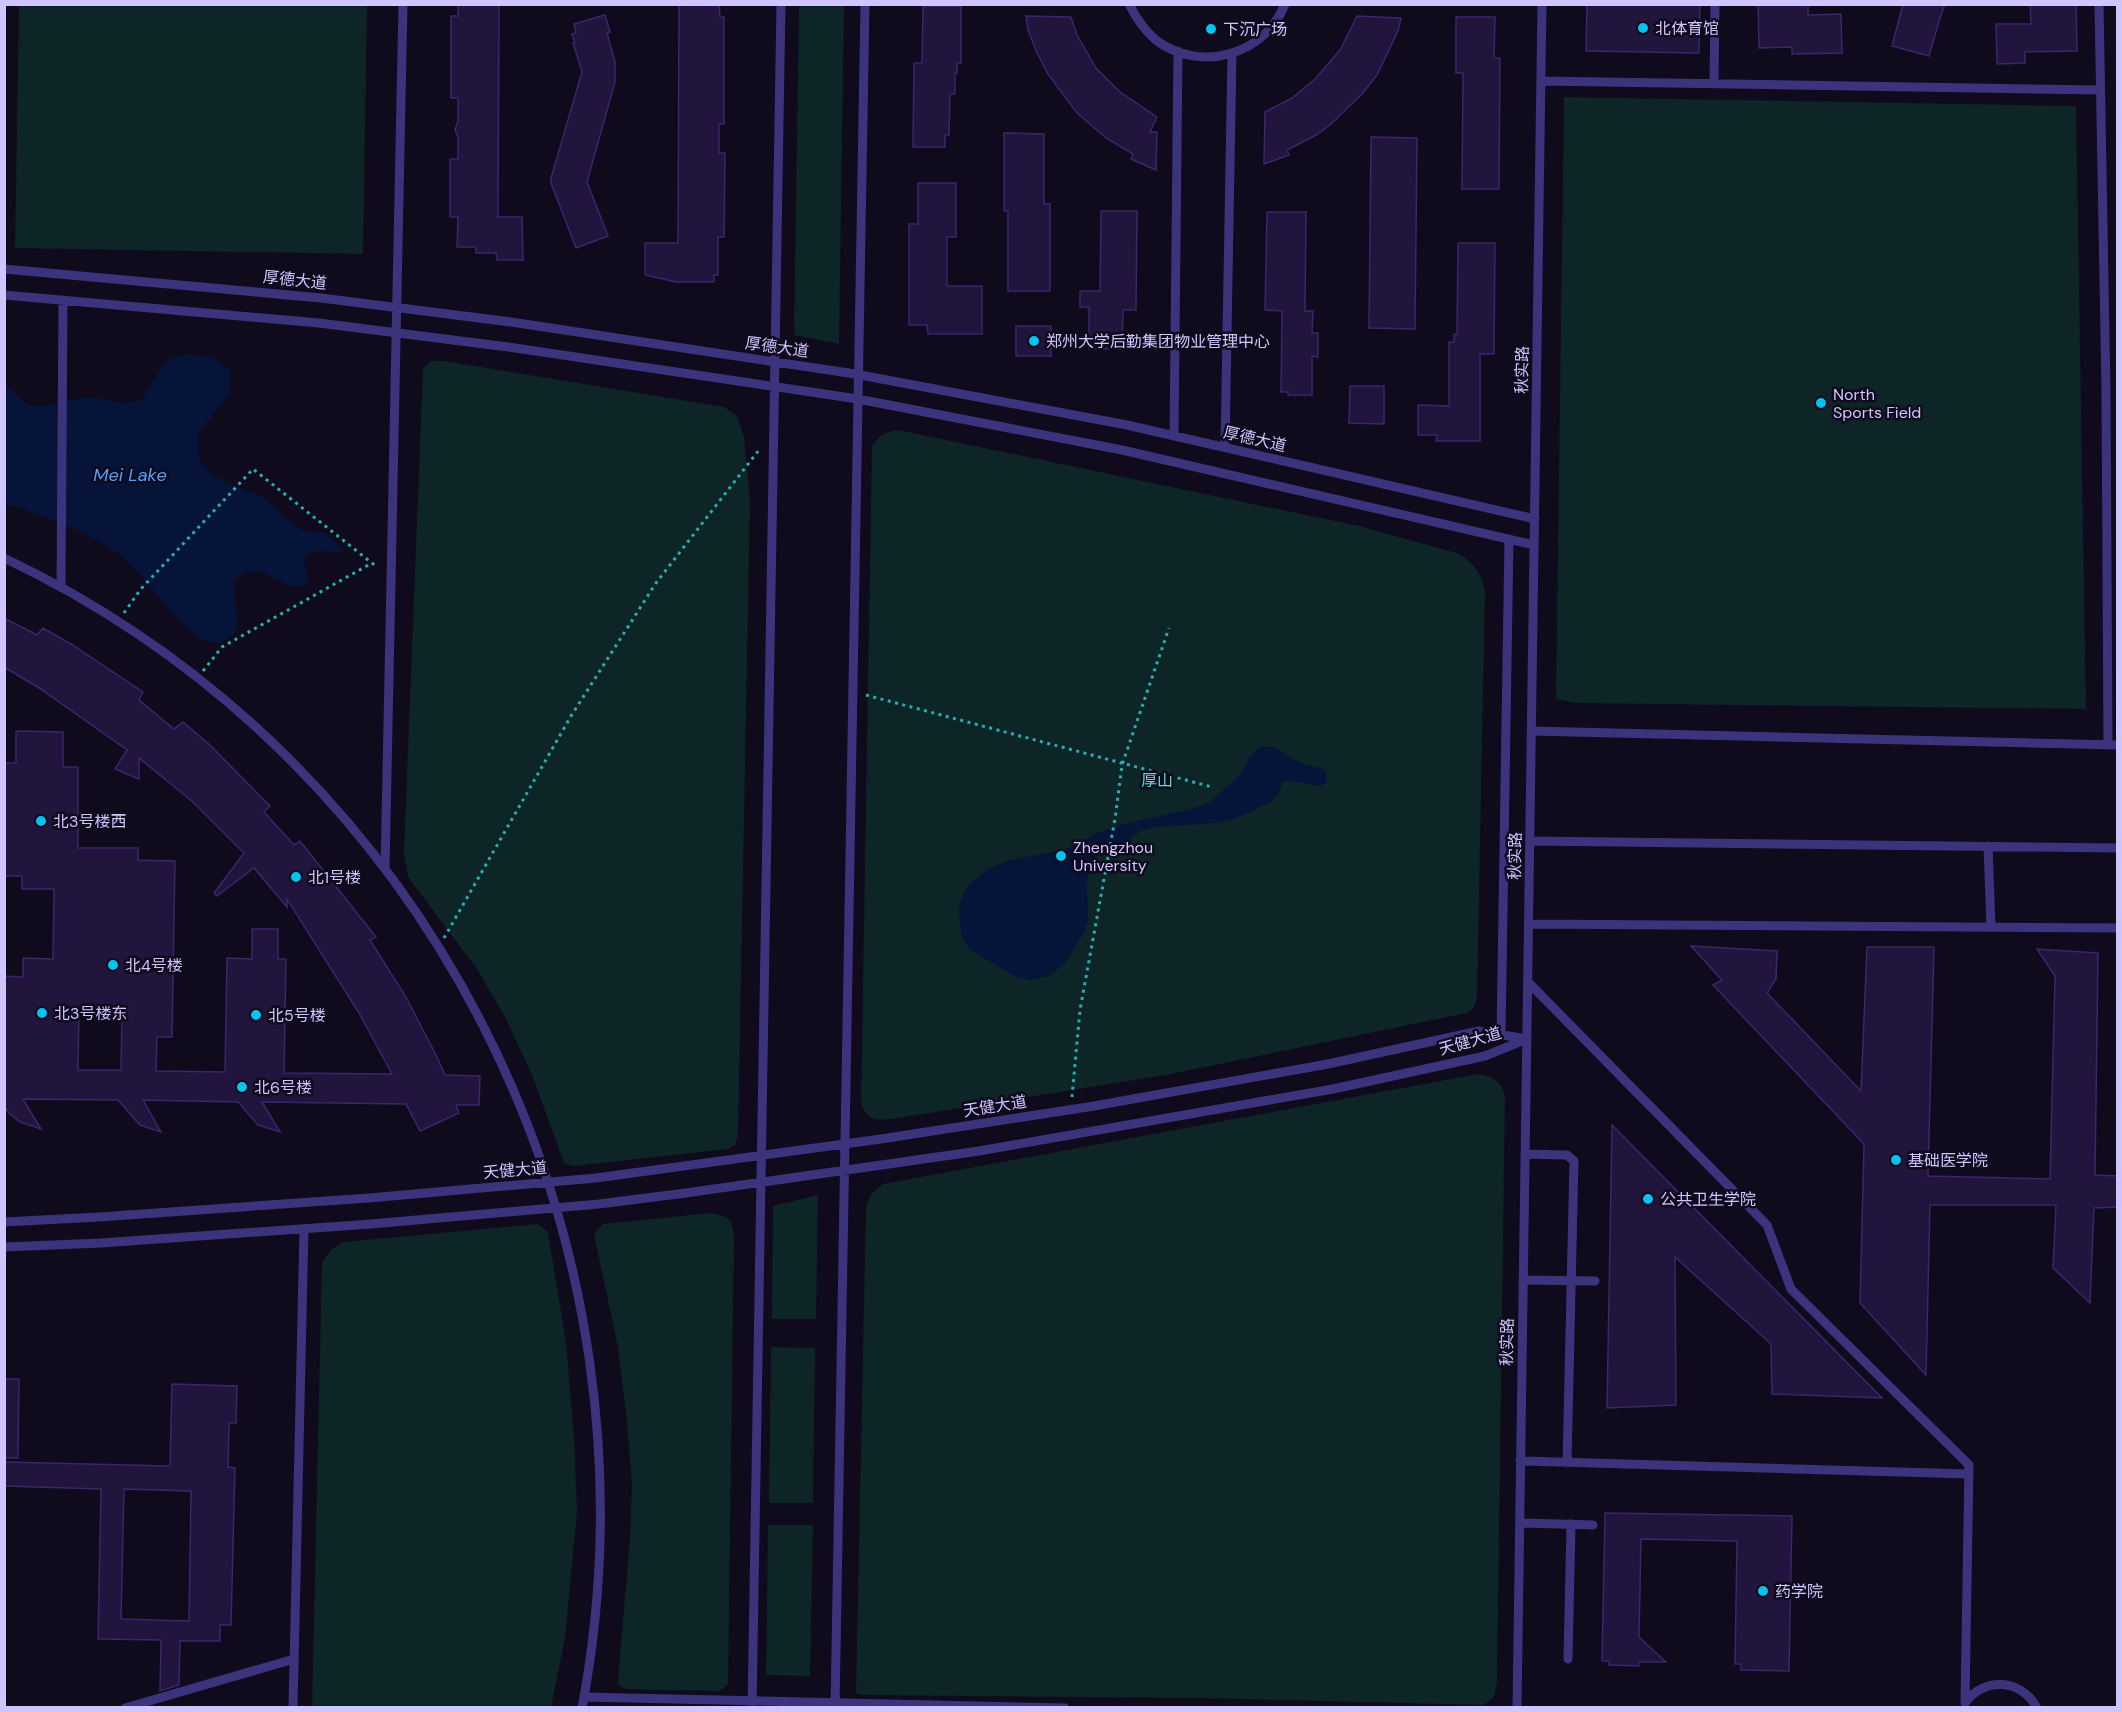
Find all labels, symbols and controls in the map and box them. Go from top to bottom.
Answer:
place label: 北体育馆 [1655,18,1719,39]
place label: 下沉广场 [1223,19,1287,40]
marker: 北体育馆 [1636,21,1650,35]
marker: 下沉广场 [1204,22,1218,36]
street label: 厚德大道 [262,266,328,294]
place label: 郑州大学后勤集团物业管理中心 [1046,331,1270,352]
street label: 厚德大道 [744,332,810,362]
marker: 郑州大学后勤集团物业管理中心 [1027,334,1041,348]
street label: 秋实路 [1511,346,1533,394]
place label: North Sports Field [1833,384,1921,423]
marker: North Sports Field [1814,396,1828,410]
street label: 厚德大道 [1221,422,1289,456]
water label: Mei Lake [93,463,167,487]
park label: 厚山 [1141,770,1173,791]
place label: 北3号楼西 [53,811,126,832]
marker: 北3号楼西 [34,814,48,828]
street label: 秋实路 [1504,832,1526,880]
place label: Zhengzhou University [1073,837,1153,876]
marker: Zhengzhou University [1054,849,1068,863]
place label: 北1号楼 [308,867,361,888]
marker: 北1号楼 [289,870,303,884]
place label: 北4号楼 [125,955,183,976]
marker: 北4号楼 [106,958,120,972]
place label: 北3号楼东 [54,1003,127,1024]
place label: 北5号楼 [268,1005,326,1026]
marker: 北3号楼东 [35,1006,49,1020]
marker: 北5号楼 [249,1008,263,1022]
street label: 天健大道 [1436,1022,1504,1060]
place label: 北6号楼 [254,1077,312,1098]
marker: 北6号楼 [235,1080,249,1094]
street label: 天健大道 [962,1091,1028,1121]
place label: 基础医学院 [1908,1150,1988,1171]
marker: 基础医学院 [1889,1153,1903,1167]
street label: 天健大道 [482,1157,548,1183]
place label: 公共卫生学院 [1660,1189,1756,1210]
marker: 公共卫生学院 [1641,1192,1655,1206]
street label: 秋实路 [1496,1318,1518,1366]
place label: 药学院 [1775,1581,1823,1602]
marker: 药学院 [1756,1584,1770,1598]

